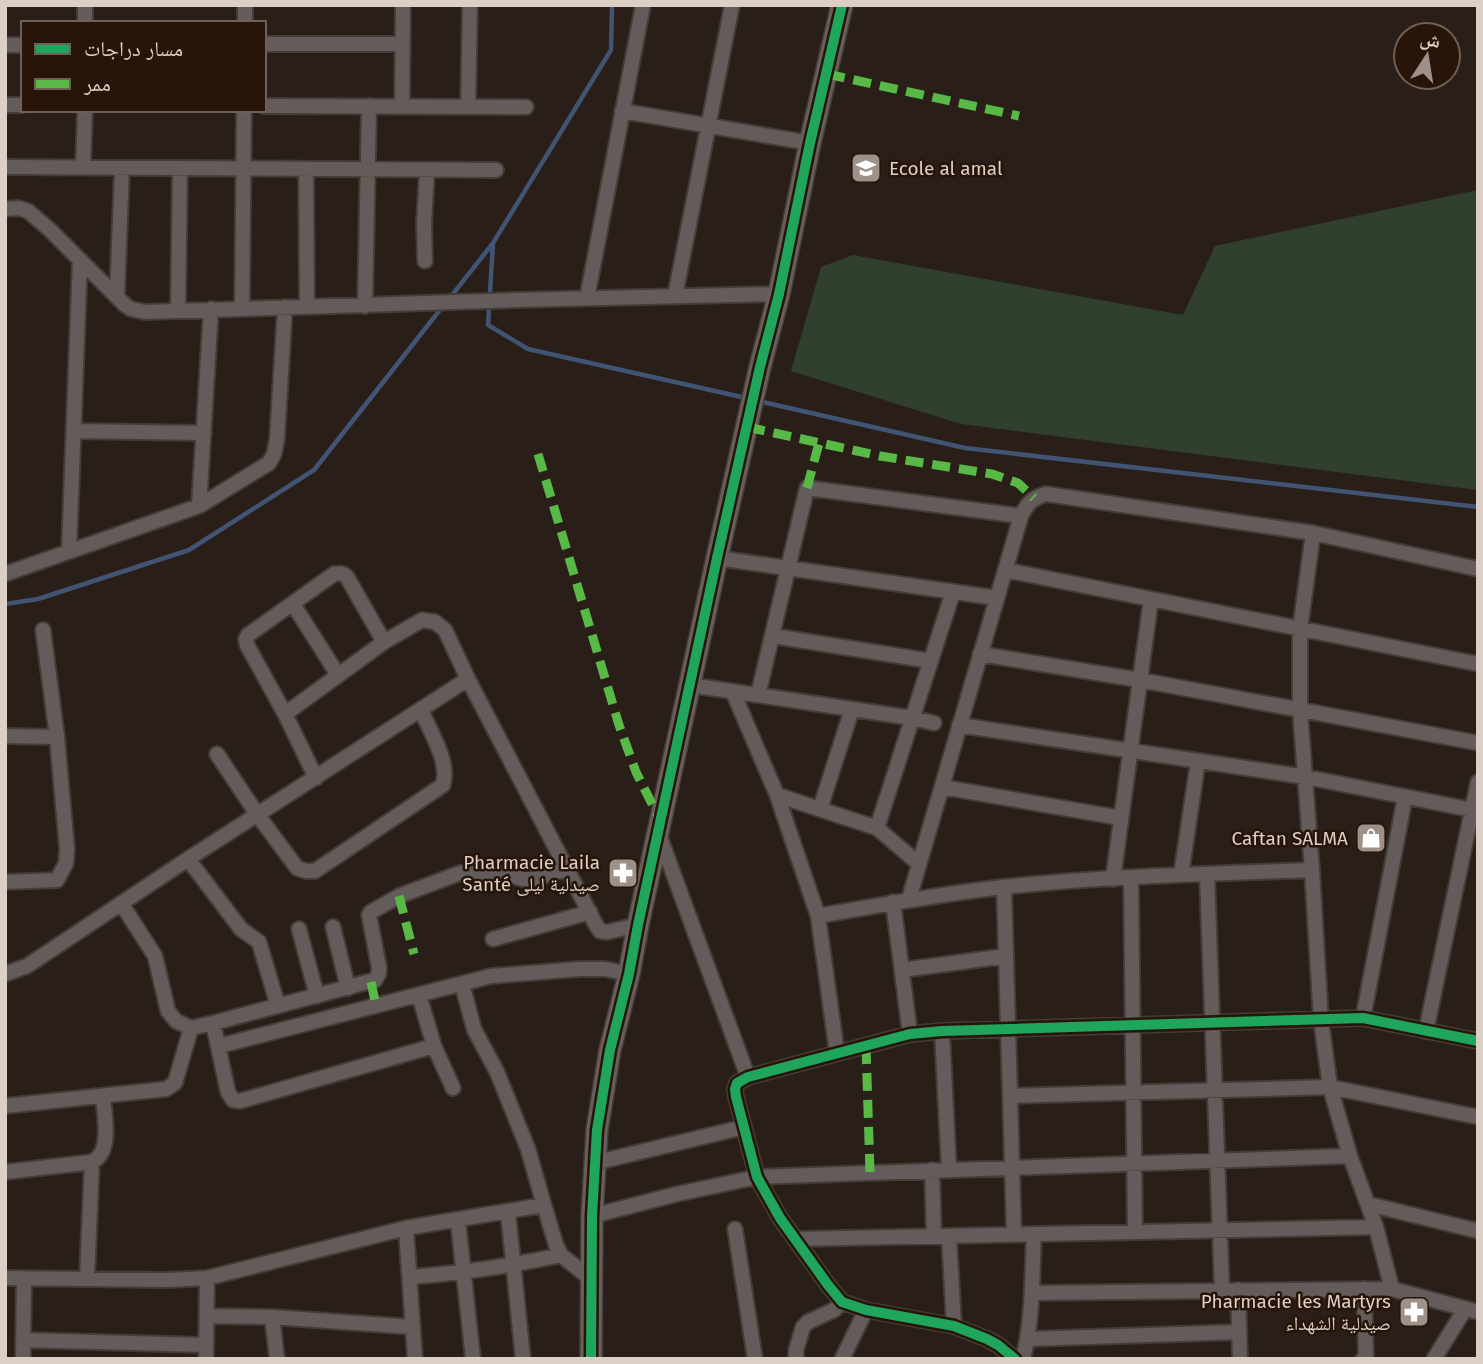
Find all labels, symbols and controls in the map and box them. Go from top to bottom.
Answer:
legend [21,21,266,112]
north arrow [1392,21,1462,91]
text: ش [1418,27,1443,53]
text: مسار دراجات [84,36,183,62]
text: ممر [83,71,111,97]
school or university icon: Ecole al amal [849,151,883,185]
place label: Ecole al amal [889,157,1003,180]
shop icon: Caftan SALMA [1354,821,1388,855]
place label: Caftan SALMA [1232,827,1348,850]
place label: Pharmacie Laila Santé صيدلية ليلى [462,851,600,896]
pharmacy icon: Pharmacie Laila Santé صيدلية ليلى [606,856,640,890]
place label: Pharmacie les Martyrs صيدلية الشهداء [1201,1290,1391,1335]
pharmacy icon: Pharmacie les Martyrs صيدلية الشهداء [1397,1295,1431,1329]

